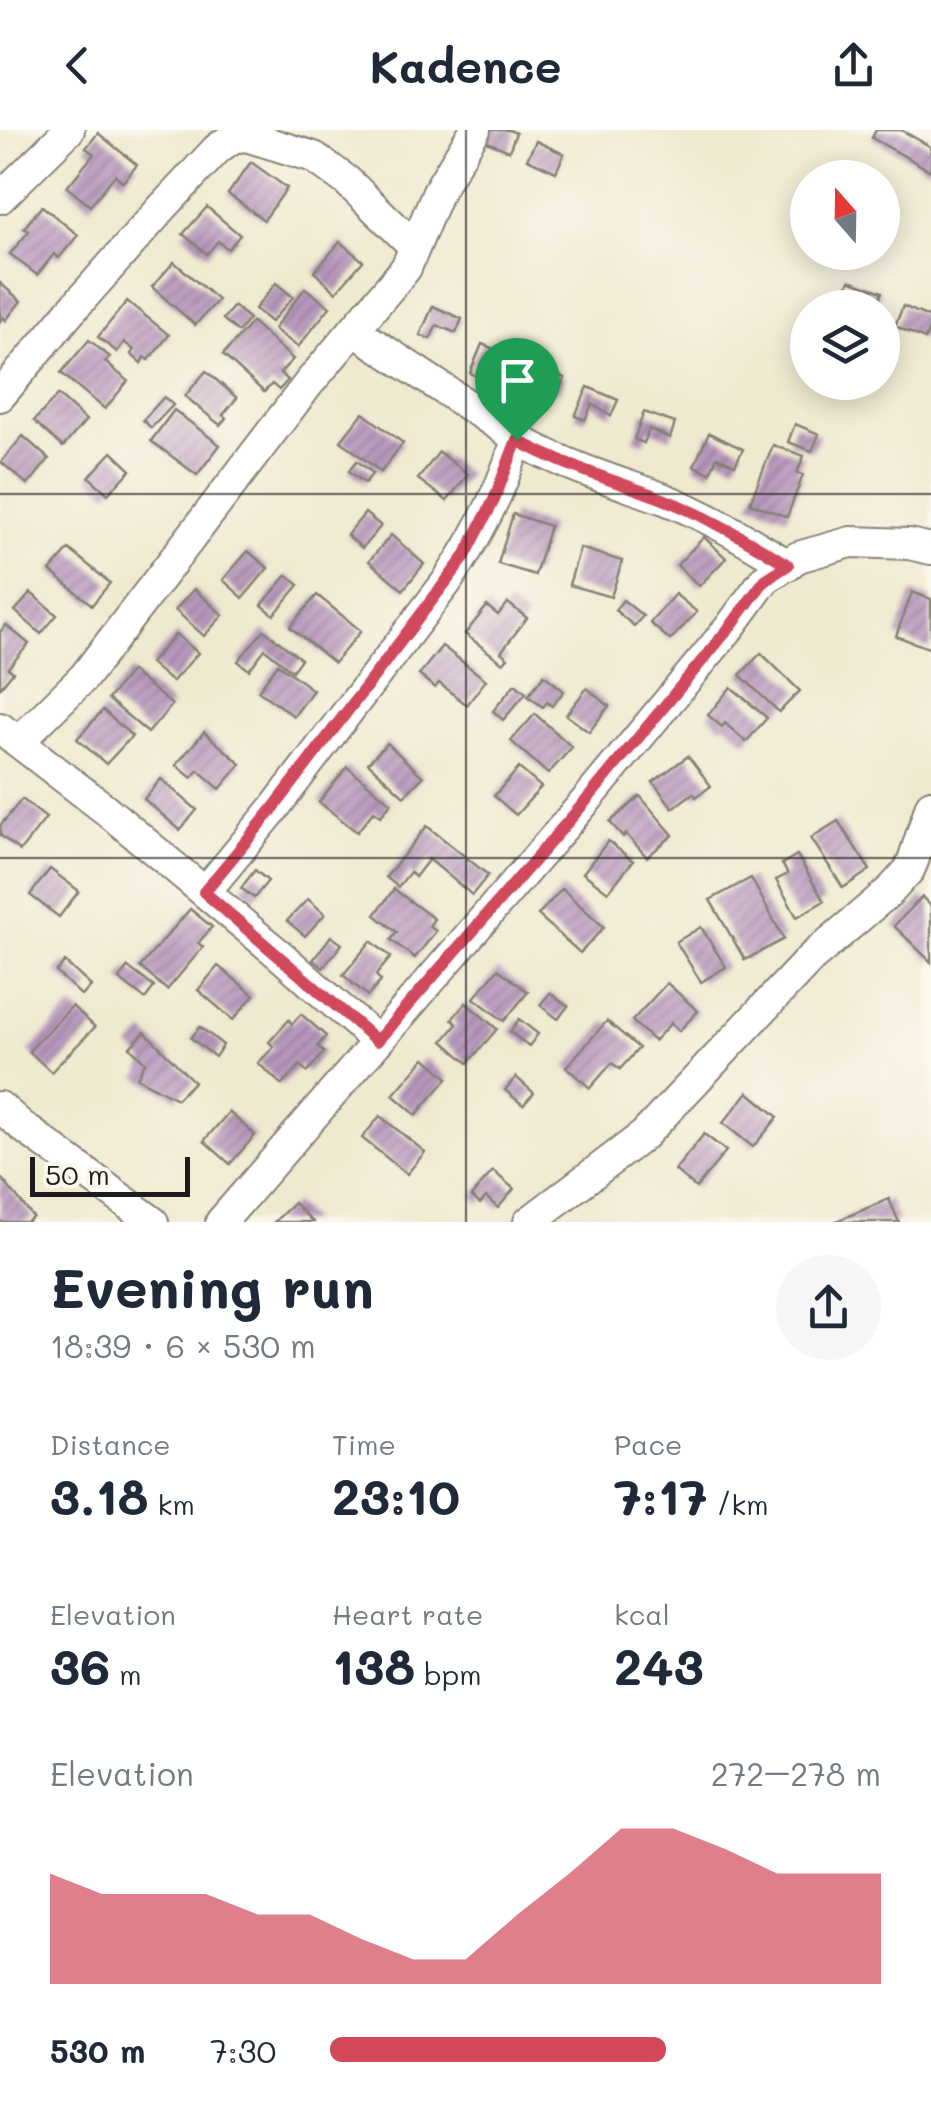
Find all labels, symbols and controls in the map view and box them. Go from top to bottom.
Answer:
text: Kadence [369,36,562,94]
icon: back [50,38,105,93]
icon: share [826,38,881,93]
north arrow [790,160,900,270]
map controls [790,160,900,400]
button: layers [790,290,900,400]
pin [475,338,560,441]
icon: arrive [490,353,545,408]
scale bar [30,1152,190,1196]
text: 50 m [45,1156,110,1192]
text: Evening run [50,1250,374,1322]
button: share [776,1255,881,1360]
text: 18:39 · 6 × 530 m [50,1324,316,1366]
text: Distance [50,1426,171,1462]
text: Time [332,1426,396,1462]
text: Pace [614,1426,682,1462]
text: 3.18 [50,1462,149,1528]
text: 23:10 [332,1462,460,1528]
text: 7:17 [614,1462,708,1528]
text: km [149,1486,195,1522]
text: /km [708,1486,769,1522]
text: Elevation [50,1596,176,1632]
text: Heart rate [332,1596,483,1632]
text: kcal [614,1596,670,1632]
text: 36 [50,1632,110,1698]
text: 138 [332,1632,415,1698]
text: 243 [614,1632,704,1698]
text: m [110,1656,142,1692]
text: bpm [415,1656,482,1692]
text: Elevation [50,1752,194,1794]
text: 272–278 m [711,1752,881,1794]
text: 530 m [50,2029,145,2071]
text: 7:30 [210,2029,276,2071]

